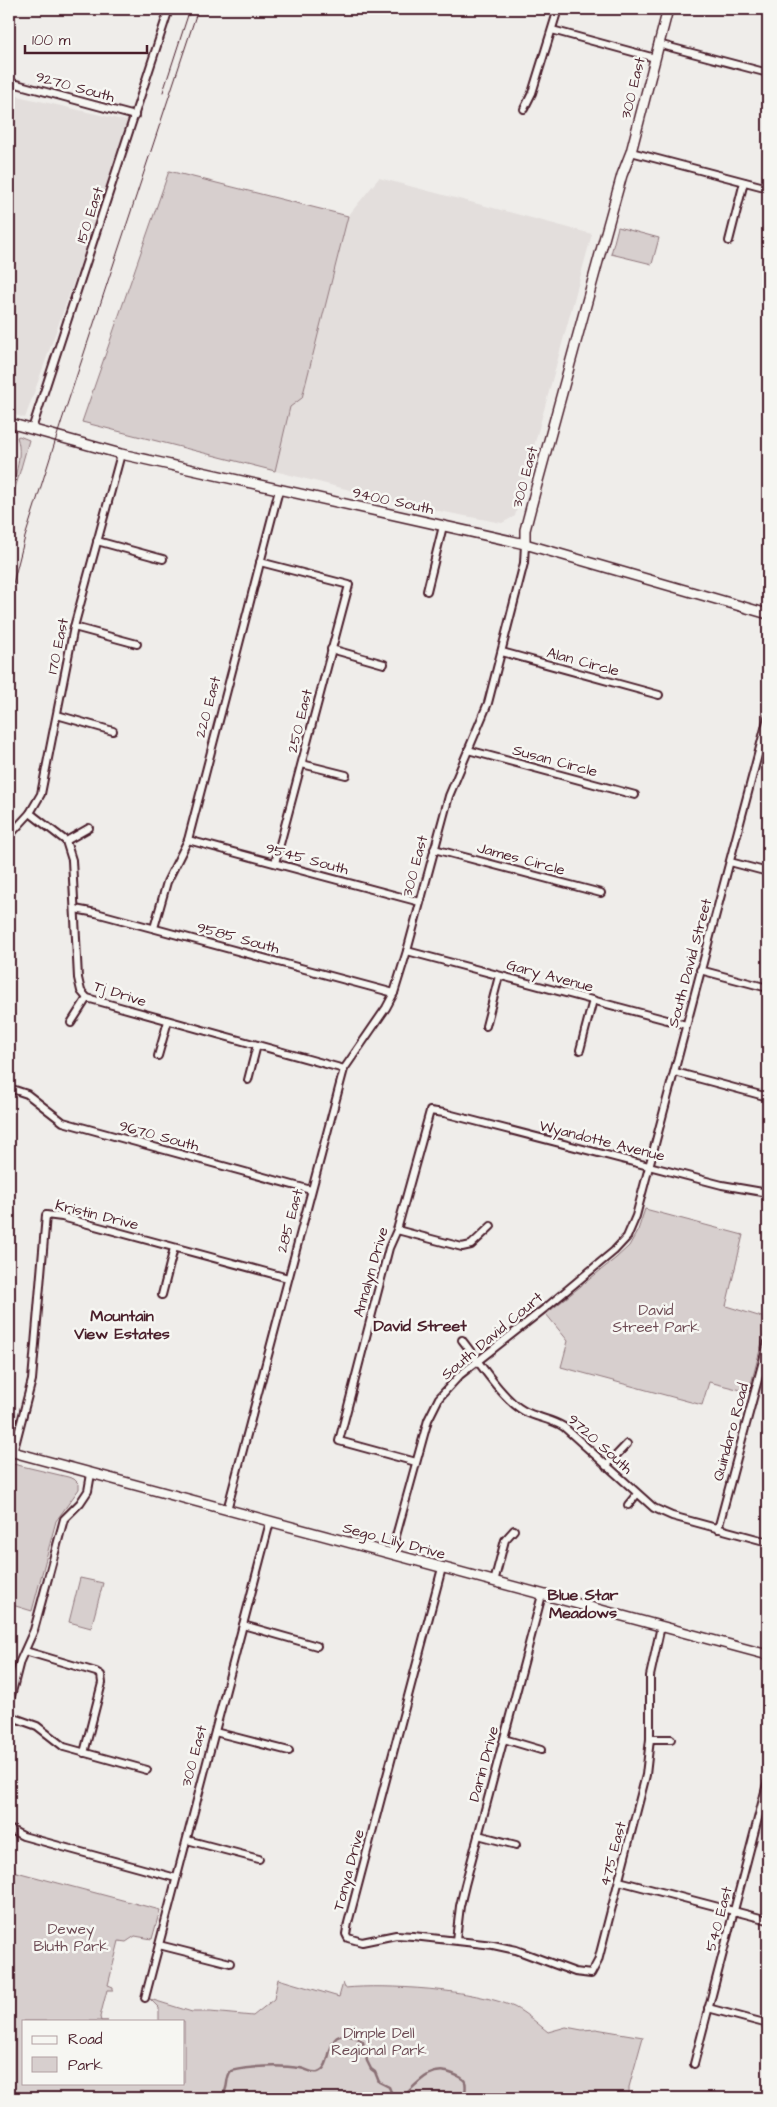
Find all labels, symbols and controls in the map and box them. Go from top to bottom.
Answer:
scale bar [25,22,148,54]
text: 100 m [32,30,71,51]
street label: 300 East [615,55,651,121]
street label: 9270 South [33,66,117,108]
street label: 150 East [71,184,109,246]
street label: 300 East [507,444,543,510]
street label: 9400 South [350,482,436,520]
street label: 170 East [42,616,74,676]
street label: Alan Circle [544,642,622,682]
street label: 220 East [190,674,226,740]
street label: 250 East [282,687,318,755]
street label: Susan Circle [510,740,600,782]
street label: 300 East [397,833,433,899]
street label: James Circle [475,837,567,881]
street label: 9545 South [263,838,351,880]
street label: South David Street [663,896,717,1030]
street label: 9585 South [194,917,282,959]
street label: Gary Avenue [504,954,596,999]
street label: Tj Drive [91,976,149,1012]
street label: 9670 South [117,1115,202,1157]
street label: Wyandotte Avenue [537,1115,667,1168]
street label: 285 East [271,1187,309,1255]
street label: Kristin Drive [53,1195,141,1235]
street label: Annalyn Drive [348,1225,395,1320]
street label: South David Court [436,1287,548,1385]
park label: David Street Park [613,1300,699,1338]
district label: Mountain View Estates [73,1305,170,1345]
district label: David Street [373,1315,467,1337]
street label: Quindaro Road [708,1380,754,1483]
street label: 9720 South [563,1409,638,1479]
street label: Sego Lily Drive [340,1517,448,1566]
district label: Blue Star Meadows [548,1584,619,1624]
street label: 300 East [176,1723,212,1789]
street label: Darin Drive [464,1724,504,1804]
street label: 475 East [594,1819,632,1889]
street label: Tonya Drive [328,1827,371,1913]
street label: 540 East [700,1884,738,1954]
park label: Dewey Bluth Park [34,1919,108,1957]
legend [22,2020,185,2084]
park label: Dimple Dell Regional Park [331,2023,427,2062]
text: Road [68,2029,103,2050]
text: Park [68,2055,103,2076]

